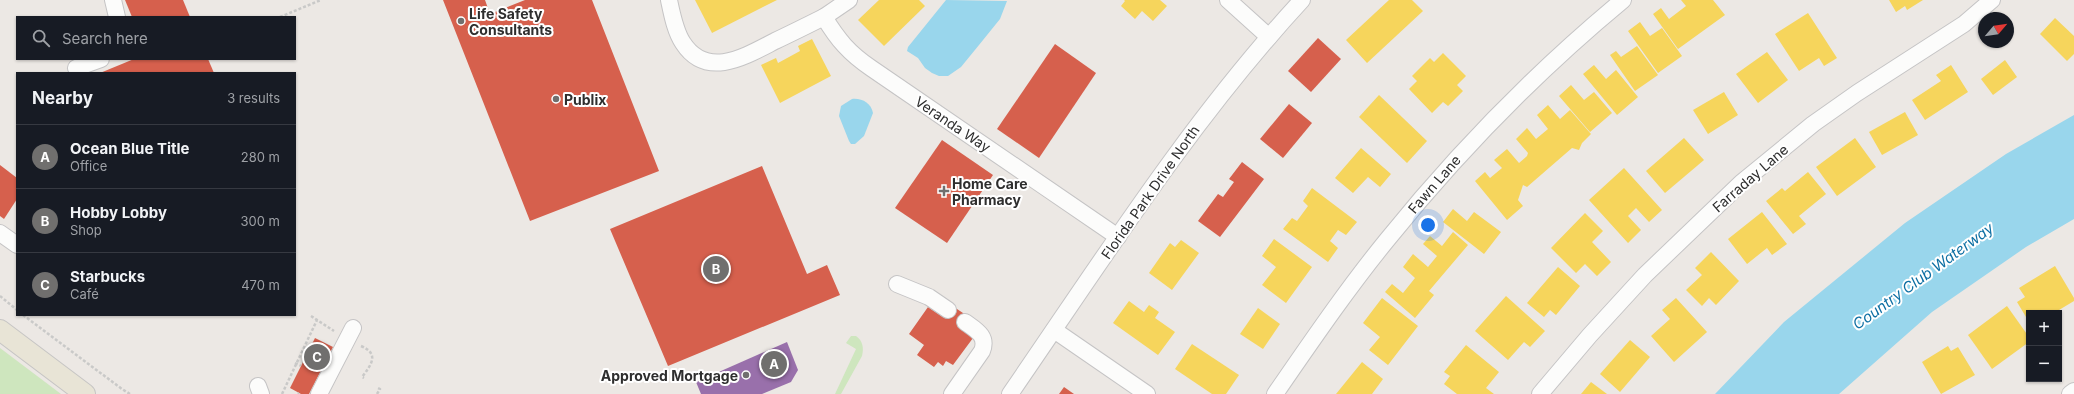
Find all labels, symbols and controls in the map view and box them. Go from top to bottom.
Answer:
place label: Life Safety Consultants [469,5,552,38]
north arrow [1978,12,2014,48]
search box [16,16,296,60]
marker: Life Safety Consultants [456,16,466,26]
icon: search [30,27,52,49]
text: Search here [62,29,148,48]
text: Nearby [32,88,93,108]
text: 3 results [227,90,280,106]
place label: Publix [564,91,606,108]
street label: Veranda Way [912,92,994,156]
marker: Publix [551,94,561,104]
street label: Florida Park Drive North [1097,122,1203,262]
text: Ocean Blue Title [70,139,190,158]
street label: Farraday Lane [1709,141,1791,215]
text: A [40,149,50,165]
text: 280 m [241,149,280,165]
street label: Fawn Lane [1404,151,1464,217]
text: Office [70,158,107,174]
place label: Home Care Pharmacy [952,175,1028,208]
marker: Home Care Pharmacy [939,186,949,196]
text: Hobby Lobby [70,203,167,222]
text: B [41,213,49,229]
text: 300 m [241,213,280,229]
your location [1418,215,1438,235]
water label: Country Club Waterway [1849,218,1998,334]
text: Shop [70,222,102,238]
pin: B [703,254,729,284]
text: Starbucks [70,267,145,286]
text: C [40,277,50,293]
text: 470 m [241,277,280,293]
text: Café [70,286,99,302]
map controls [2026,310,2062,382]
button: + [2026,310,2062,346]
pin: C [304,342,330,372]
button: − [2026,346,2062,382]
pin: A [761,349,787,379]
place label: Approved Mortgage [601,367,738,384]
marker: Approved Mortgage [741,370,751,380]

